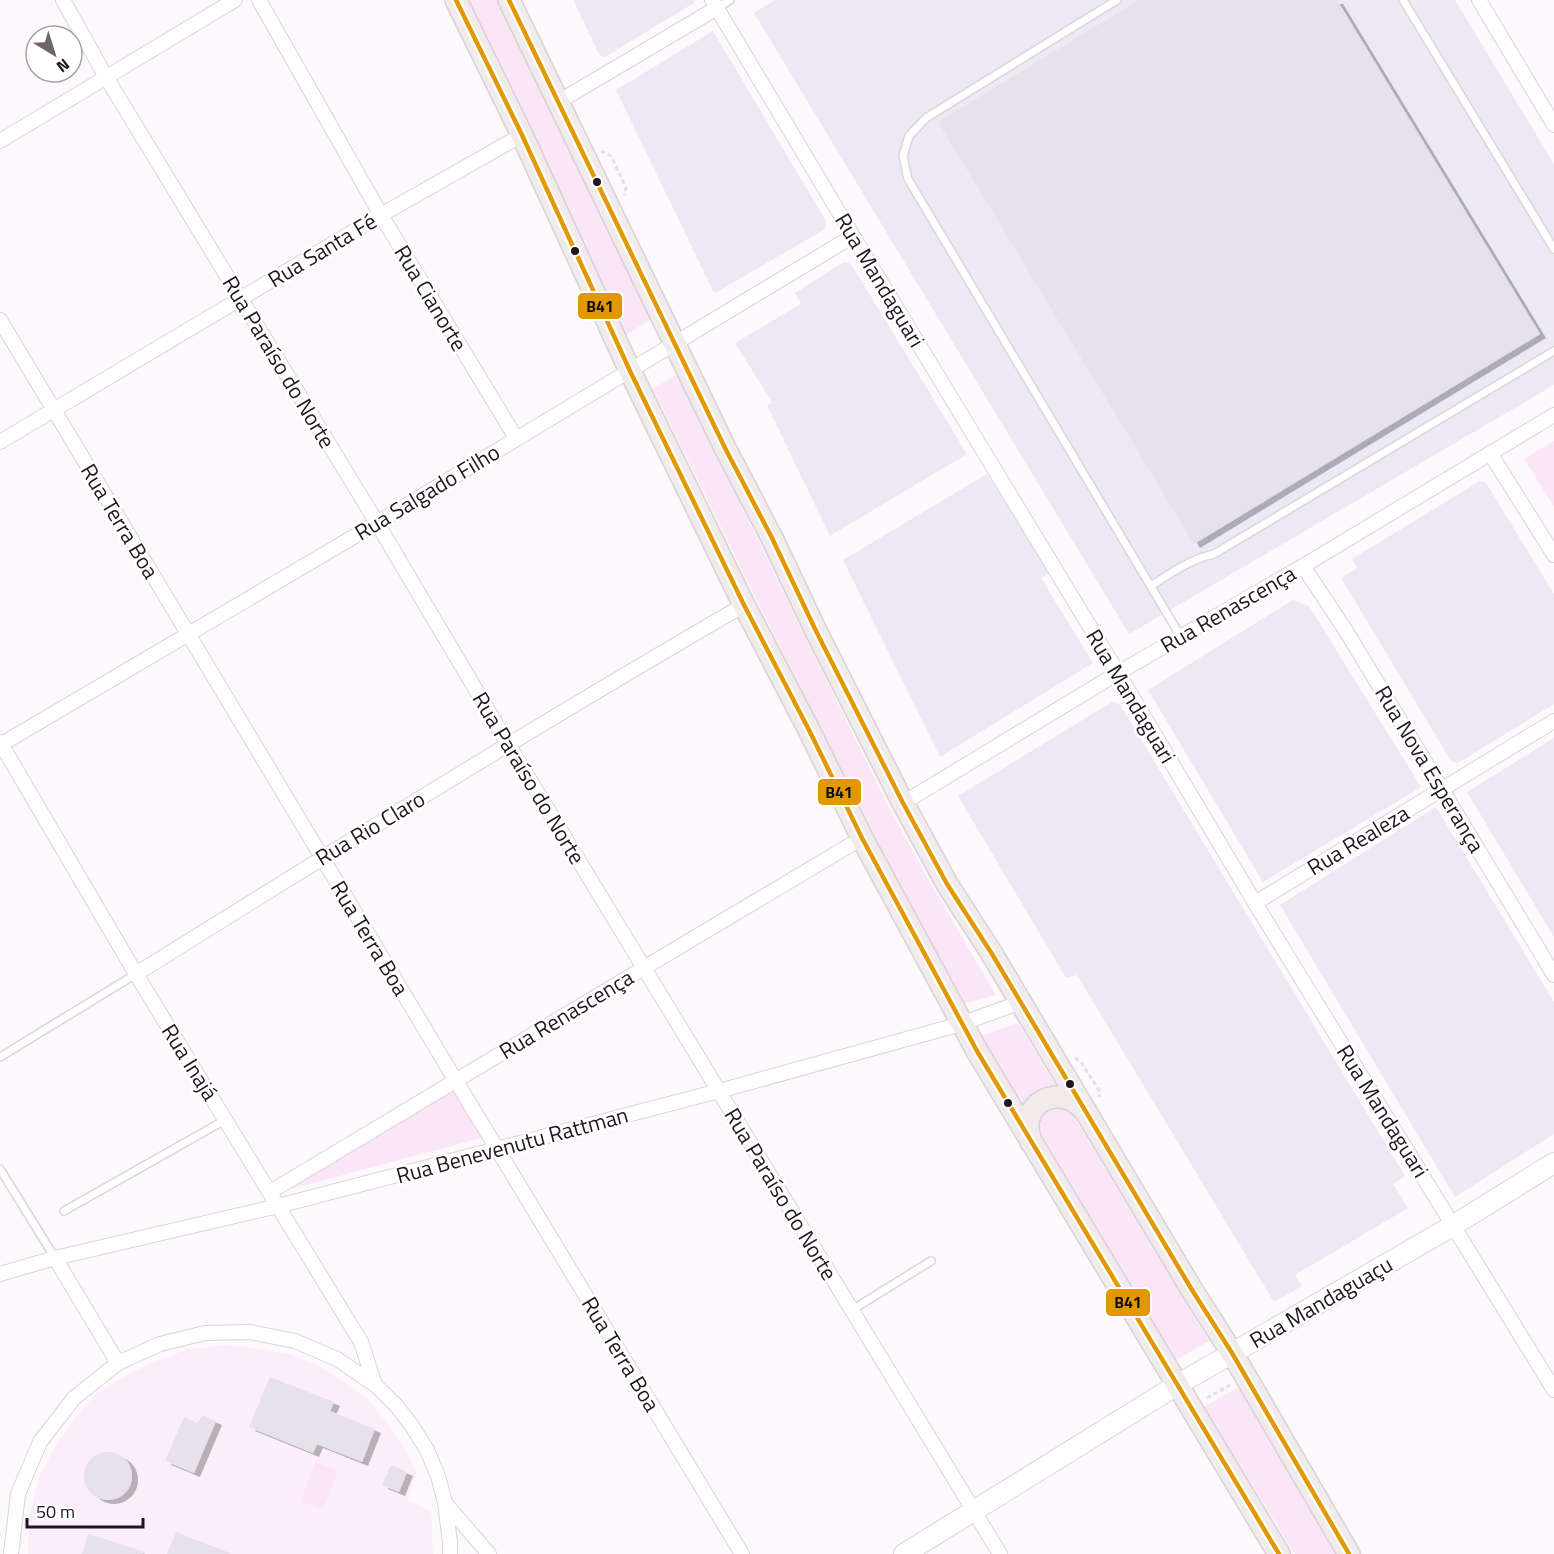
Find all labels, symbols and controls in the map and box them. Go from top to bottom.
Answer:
north arrow [24,24,84,84]
text: N [51,53,75,79]
unlabelled marker [591,176,603,188]
street label: Rua Santa Fé [261,204,383,296]
street label: Rua Mandaguari [826,206,934,354]
street label: Rua Cianorte [386,238,476,358]
unlabelled marker [569,245,581,257]
street label: Rua Paraíso do Norte [214,269,344,455]
line badge: B41 [577,292,623,320]
text: B41 [586,294,614,318]
street label: Rua Salgado Filho [348,435,506,549]
street label: Rua Terra Boa [72,457,168,585]
street label: Rua Renascença [1154,556,1302,662]
street label: Rua Mandaguari [1077,622,1185,770]
street label: Rua Nova Esperança [1367,679,1493,859]
street label: Rua Paraíso do Norte [464,685,594,871]
line badge: B41 [817,778,862,806]
text: B41 [825,780,853,804]
street label: Rua Rio Claro [309,782,431,874]
street label: Rua Realeza [1300,796,1416,884]
street label: Rua Terra Boa [322,874,418,1002]
street label: Rua Renascença [492,960,640,1068]
street label: Rua Inajá [153,1017,227,1107]
street label: Rua Mandaguari [1328,1038,1438,1184]
unlabelled marker [1064,1078,1076,1090]
unlabelled marker [1002,1097,1014,1109]
street label: Rua Benevenutu Rattman [392,1098,632,1192]
street label: Rua Paraíso do Norte [716,1101,846,1287]
street label: Rua Mandaguaçu [1243,1247,1399,1357]
line badge: B41 [1105,1288,1151,1317]
street label: Rua Terra Boa [573,1290,669,1418]
text: B41 [1114,1290,1142,1314]
scale bar [27,1491,142,1529]
text: 50 m [36,1498,75,1525]

